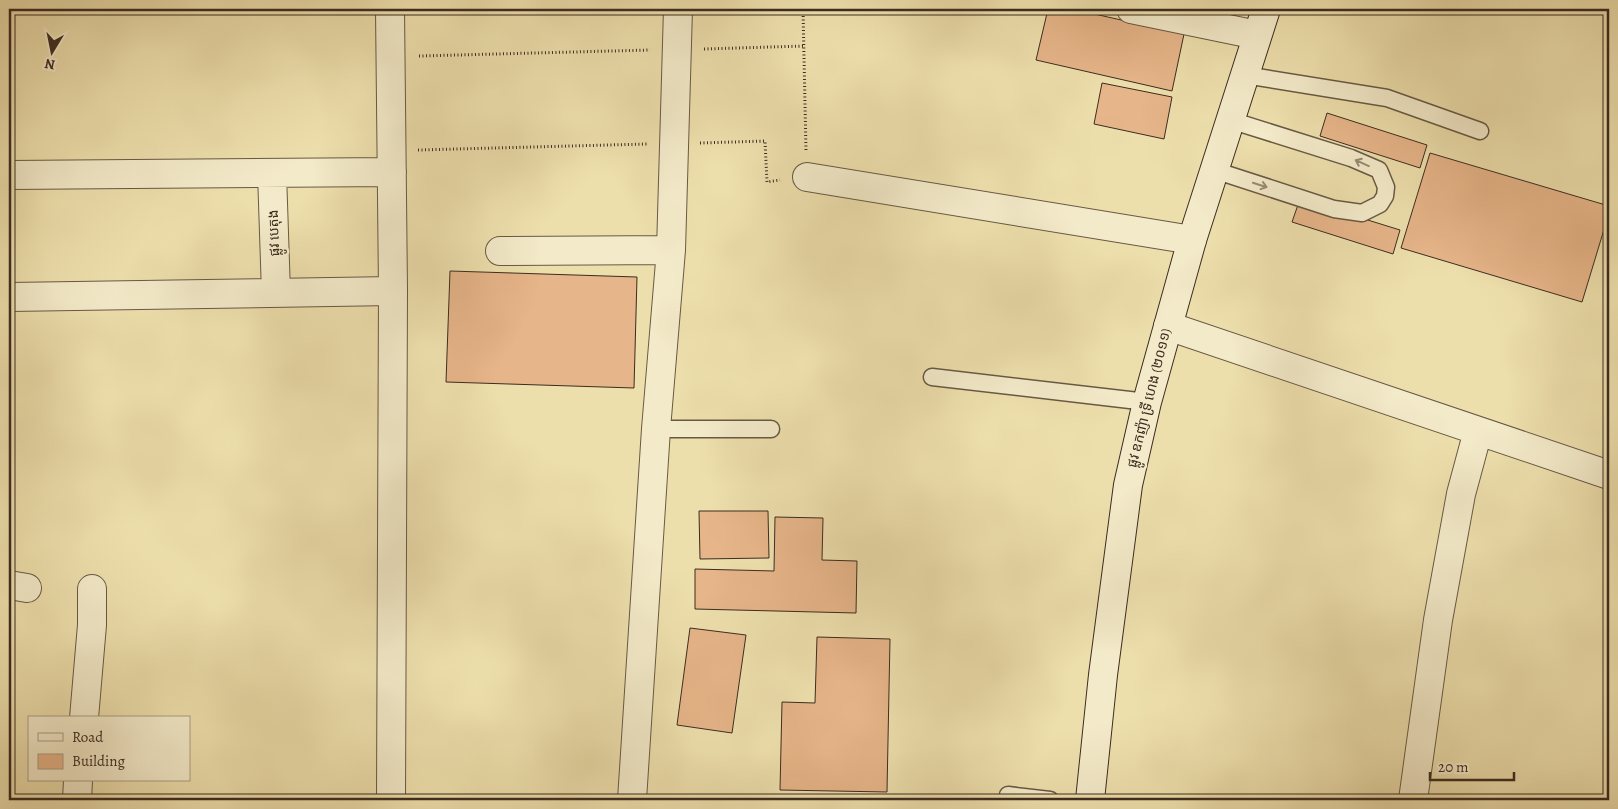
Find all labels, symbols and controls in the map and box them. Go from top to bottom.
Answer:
north arrow [28,28,78,78]
text: N [43,54,57,75]
one-way arrow [1355,158,1370,168]
one-way arrow [1252,181,1268,191]
street label: ផ្លូវ បេតុង [264,209,286,257]
street label: ផ្លូវ ឧកញ៉ា ទ្រី ហេង (២០១១) [1122,326,1178,470]
legend [28,716,190,782]
text: Road [72,727,104,747]
scale bar [1430,749,1514,781]
text: Building [72,751,125,771]
text: 20 m [1438,757,1469,777]

